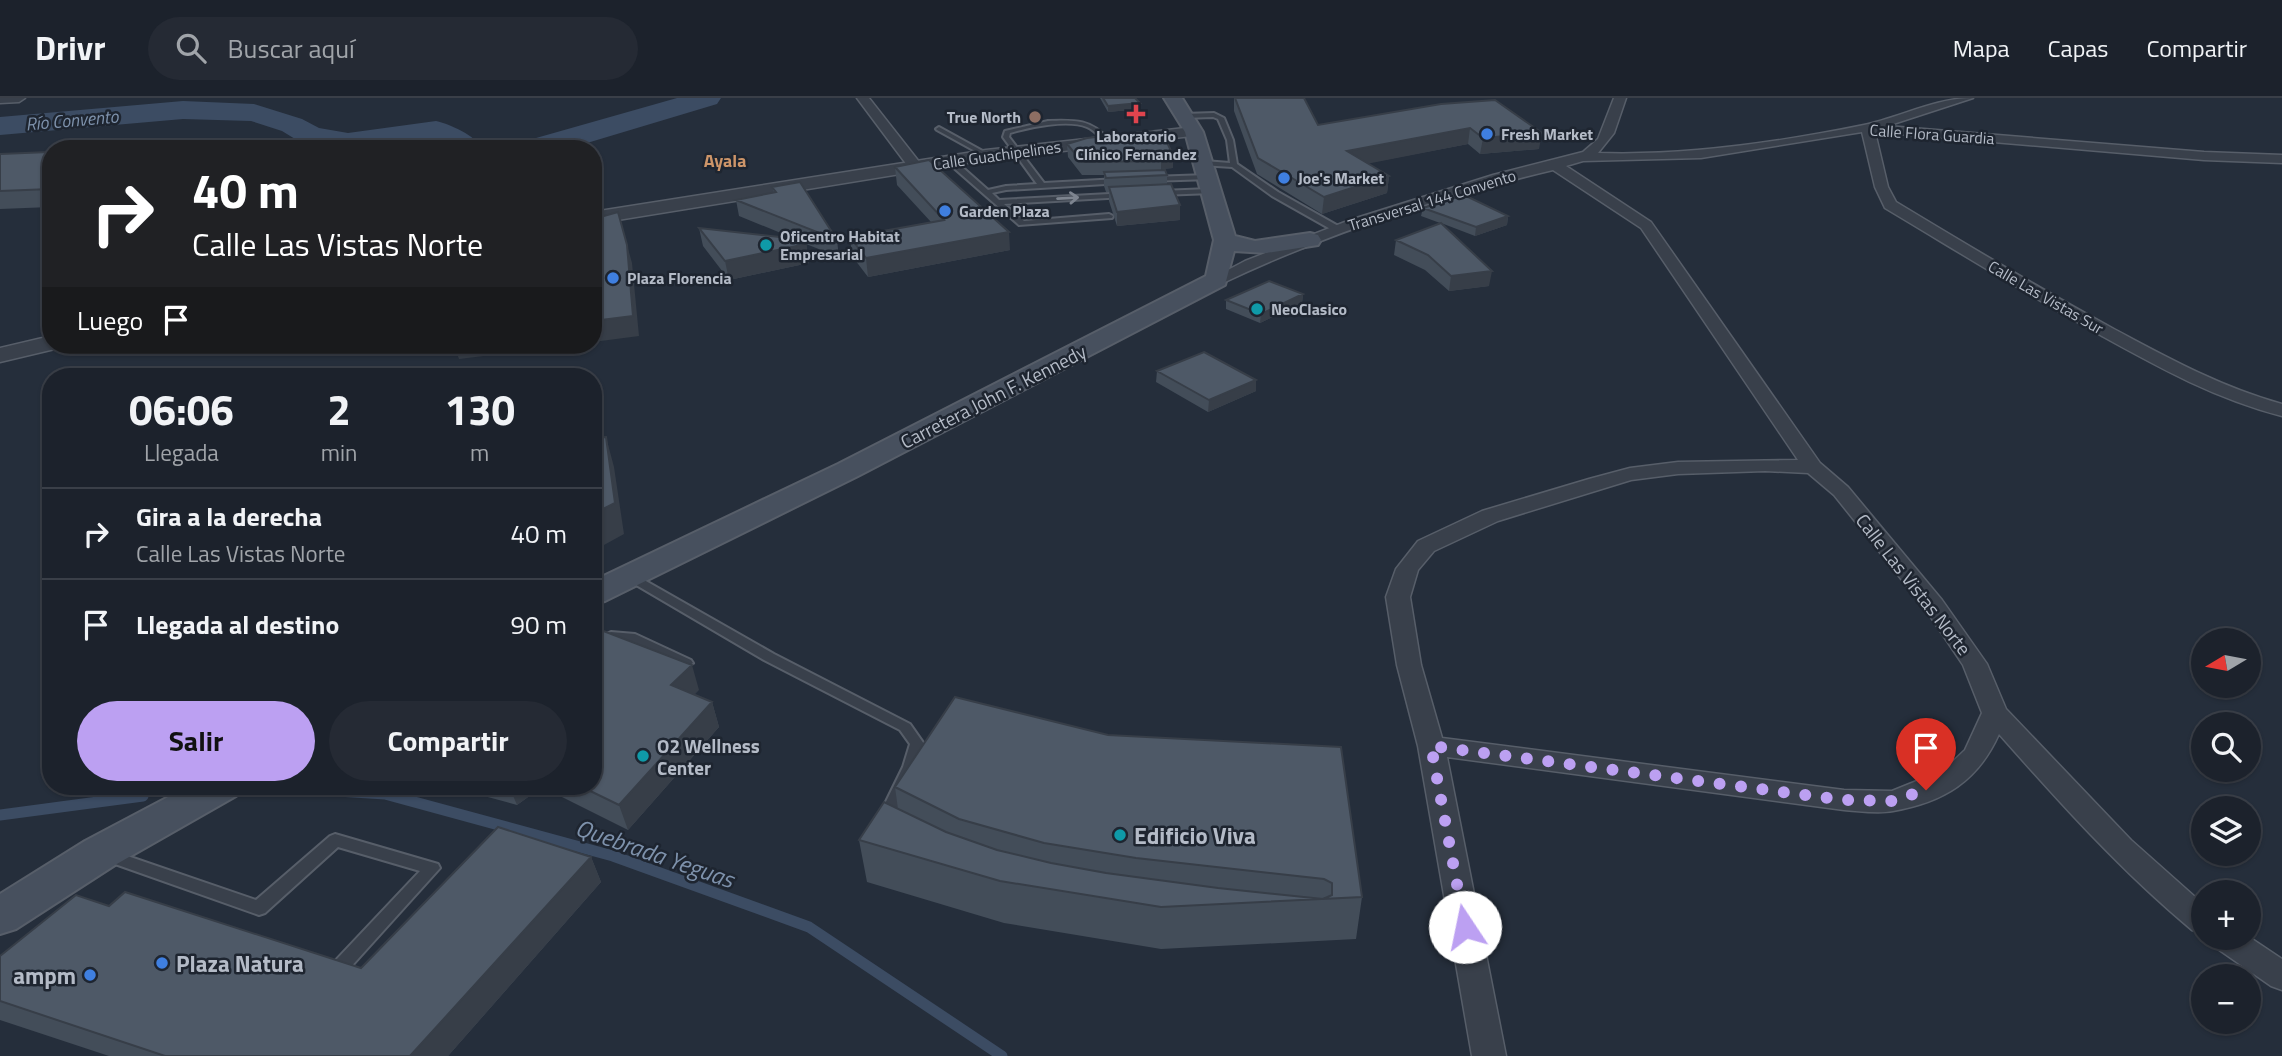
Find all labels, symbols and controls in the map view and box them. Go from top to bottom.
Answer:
search box [148,17,638,80]
text: Drivr [35,23,106,73]
icon: search [172,29,210,67]
text: Buscar aquí [228,29,355,68]
text: Mapa [1953,30,2010,66]
text: Capas [2048,30,2108,66]
text: Compartir [2146,30,2247,66]
water label: Río Convento [24,102,121,138]
marker: Laboratorio Clínico Fernandez [1126,104,1146,124]
place label: True North [947,105,1021,129]
marker: True North [1027,109,1043,125]
street label: Calle Flora Guardia [1869,118,1995,150]
place label: Fresh Market [1501,122,1593,146]
place label: Laboratorio Clínico Fernandez [1075,124,1197,166]
marker: Fresh Market [1479,126,1495,142]
street label: Calle Guachipelines [931,134,1063,176]
district label: Ayala [704,147,746,174]
text: 40 m [192,152,299,227]
street label: Transversal 144 Convento [1345,163,1519,237]
place label: Joe's Market [1298,166,1384,190]
icon: right [77,168,168,259]
marker: Joe's Market [1276,170,1292,186]
one-way arrow [1056,192,1079,205]
place label: Garden Plaza [959,199,1050,223]
marker: Garden Plaza [937,203,953,219]
text: Calle Las Vistas Norte [192,220,483,268]
place label: Oficentro Habitat Empresarial [780,224,900,266]
marker: Oficentro Habitat Empresarial [758,237,774,253]
street label: Calle Las Vistas Sur [1984,254,2109,340]
place label: Plaza Florencia [627,266,732,290]
marker: Plaza Florencia [605,270,621,286]
place label: NeoClasico [1271,297,1347,321]
text: Luego [77,301,143,340]
icon: arrive [157,301,195,339]
marker: NeoClasico [1249,301,1265,317]
street label: Carretera John F. Kennedy [895,337,1091,455]
text: 06:06 [129,377,234,441]
text: 2 [327,377,351,441]
text: 130 [444,377,515,441]
text: Llegada [144,435,219,470]
text: min [321,435,357,470]
text: m [470,435,489,470]
text: Gira a la derecha [136,497,322,536]
street label: Calle Las Vistas Norte [1849,507,1979,661]
text: 40 m [510,514,567,553]
icon: right [77,515,115,553]
text: Calle Las Vistas Norte [136,536,345,571]
text: Llegada al destino [136,605,339,644]
text: 90 m [510,605,567,644]
icon: arrive [77,606,115,644]
north arrow [2191,628,2261,698]
map controls [2191,628,2261,1034]
button: Salir [77,701,315,781]
button: Compartir [329,701,567,781]
button: search [2191,712,2261,782]
pin [1896,718,1956,790]
icon: arrive [1907,729,1945,767]
place label: O2 Wellness Center [657,731,760,782]
marker: O2 Wellness Center [635,748,651,764]
button: layers [2191,796,2261,866]
water label: Quebrada Yeguas [571,809,741,898]
place label: Edificio Viva [1134,818,1256,853]
marker: Edificio Viva [1112,827,1128,843]
button: + [2191,880,2261,950]
position arrow [1428,890,1502,964]
place label: Plaza Natura [176,946,304,981]
marker: Plaza Natura [154,955,170,971]
place label: ampm [13,958,76,993]
button: − [2191,964,2261,1034]
marker: ampm [82,967,98,983]

